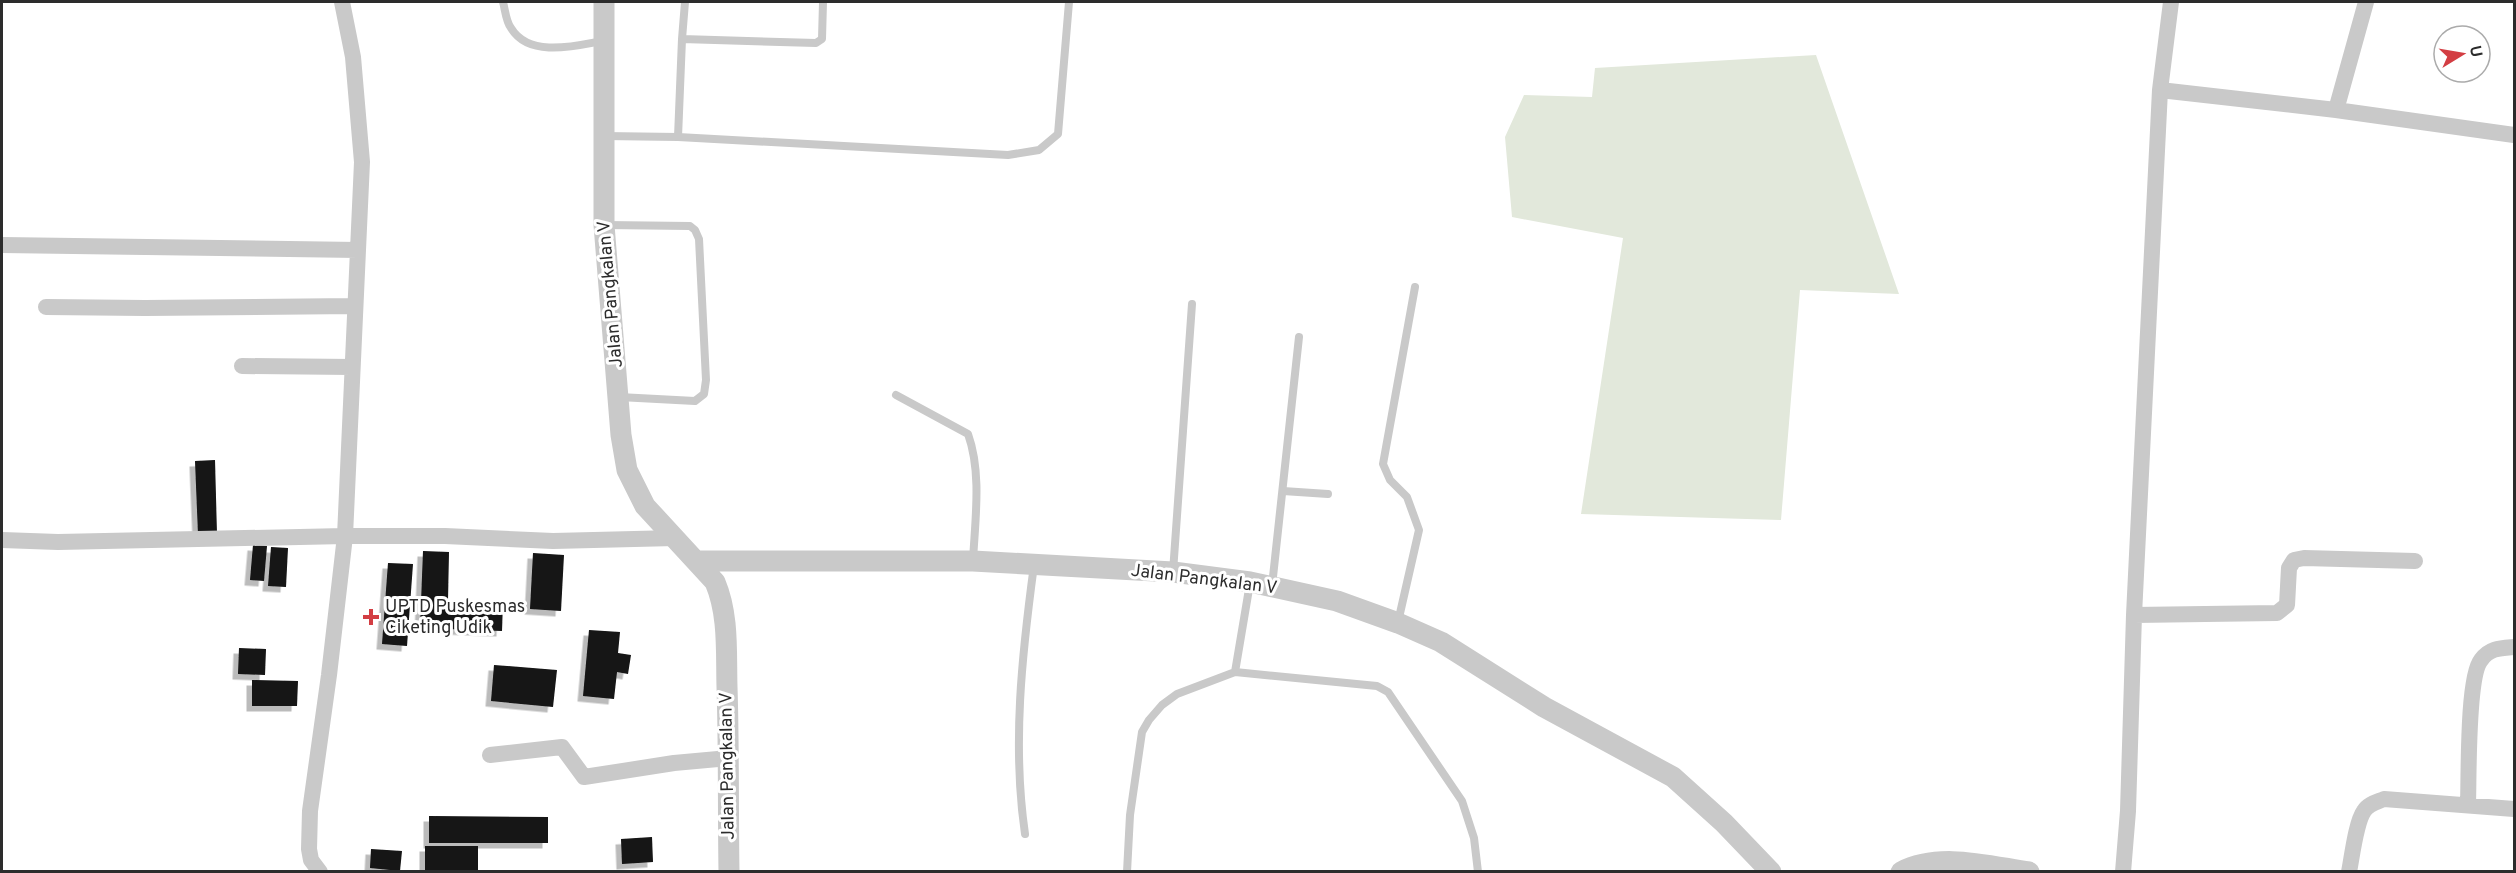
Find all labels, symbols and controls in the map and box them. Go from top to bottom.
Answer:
north arrow [2432,24,2492,84]
text: U [2464,44,2486,59]
street label: Jalan Pangkalan V [593,219,629,369]
street label: Jalan Pangkalan V [1129,560,1279,600]
place label: UPTD Puskesmas Ciketing Udik [385,596,525,640]
marker: UPTD Puskesmas Ciketing Udik [362,608,380,626]
street label: Jalan Pangkalan V [715,692,741,840]

